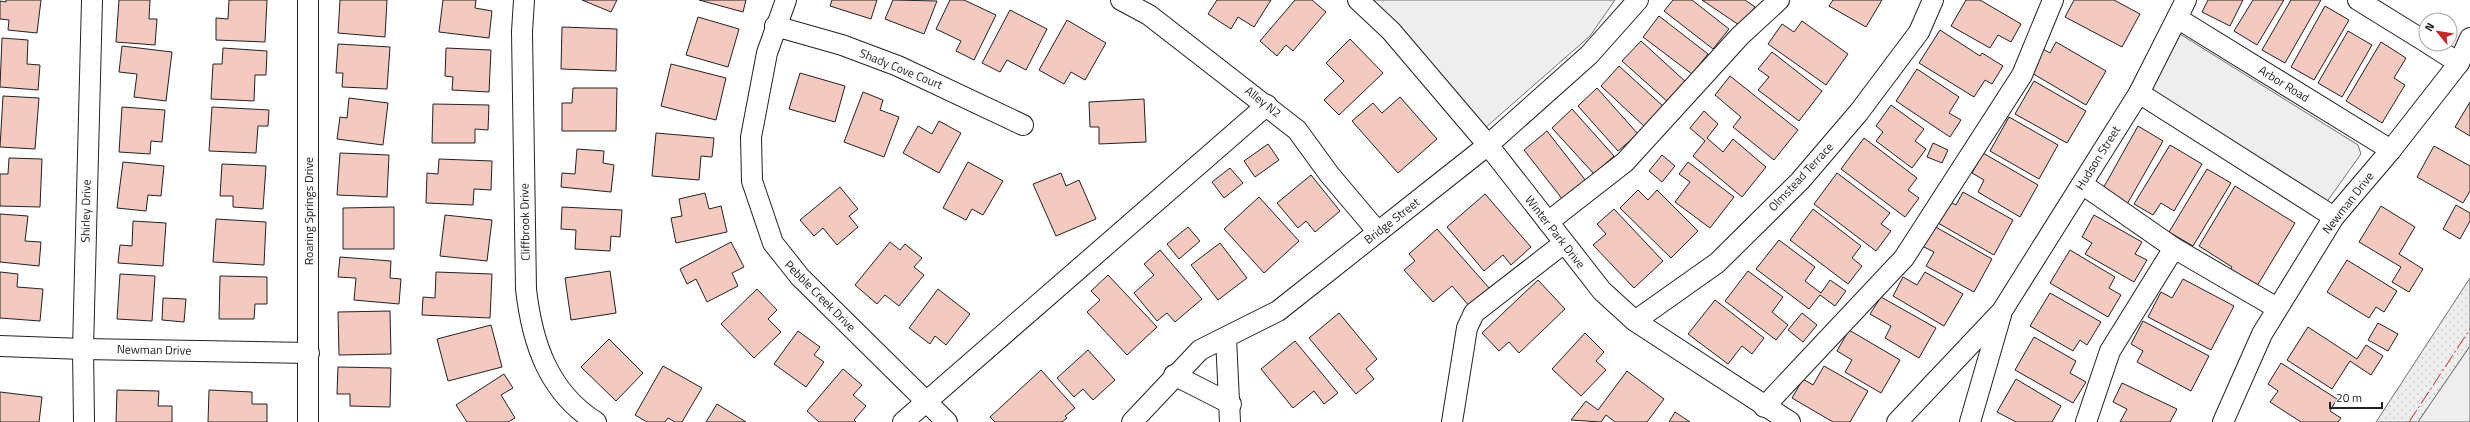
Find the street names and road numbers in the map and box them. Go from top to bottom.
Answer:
street label: Shady Cove Court [857,43,946,94]
street label: Arbor Road [2255,60,2313,107]
street label: Alley N2 [1241,81,1286,122]
street label: Hudson Street [2070,121,2125,194]
street label: Olmstead Terrace [1764,138,1838,215]
street label: Roaring Springs Drive [299,157,318,265]
street label: Newman Drive [2317,167,2378,238]
street label: Shirley Drive [75,179,96,243]
street label: Cliffbrook Drive [514,183,535,261]
street label: Winter Park Drive [1521,191,1590,272]
street label: Bridge Street [1360,192,1424,249]
street label: Pebble Creek Drive [780,256,860,336]
street label: Newman Drive [117,339,191,360]

